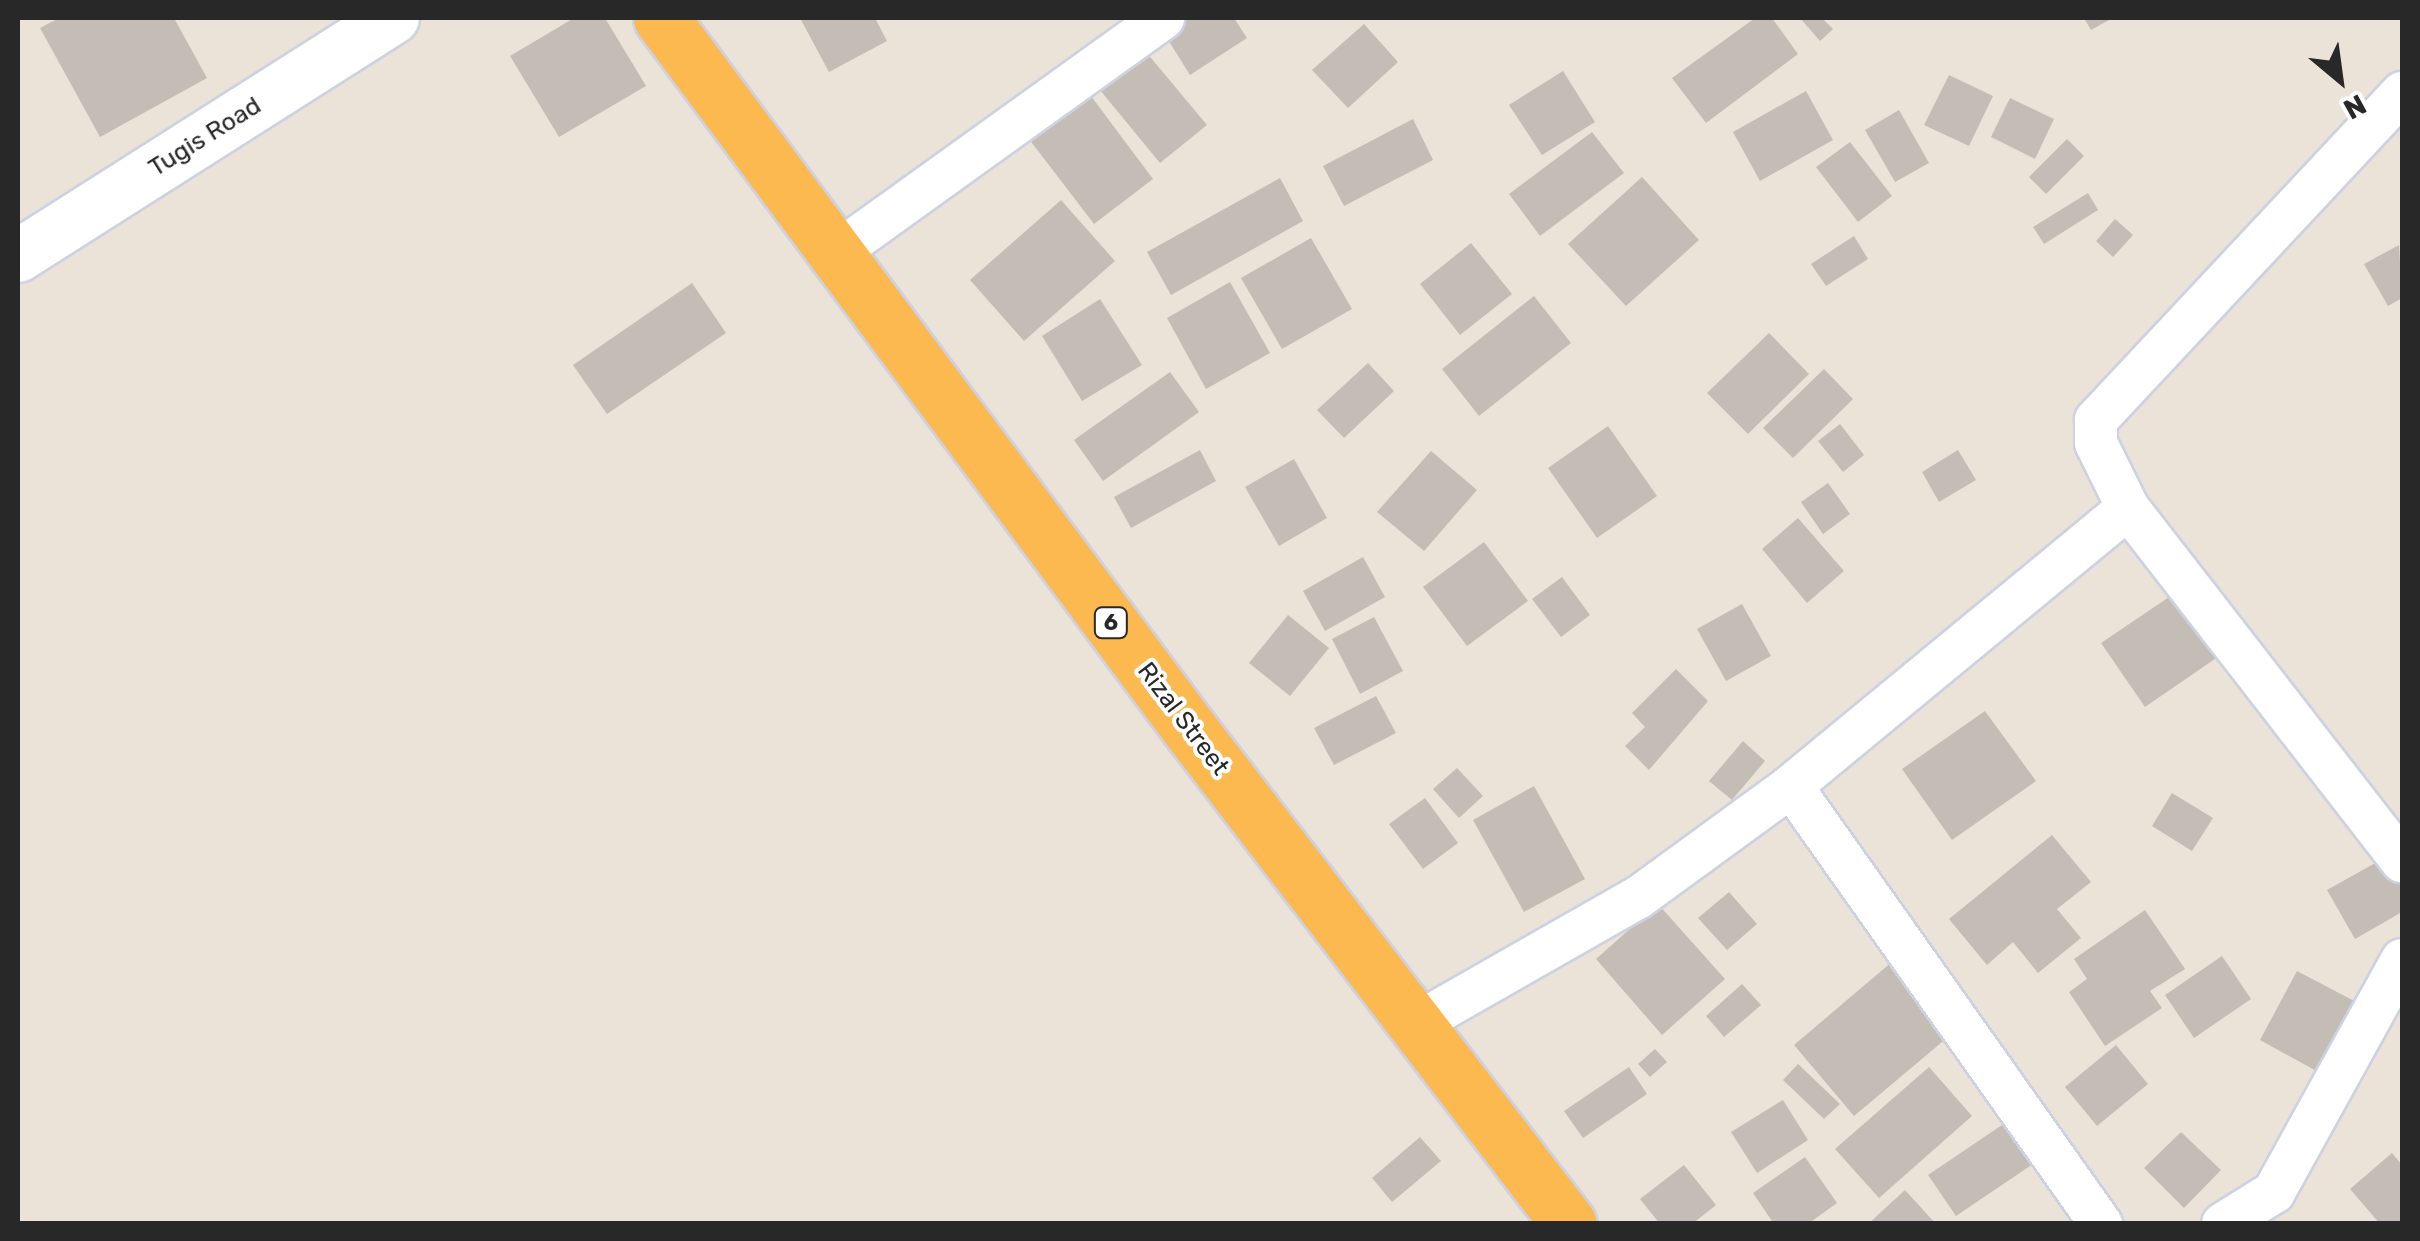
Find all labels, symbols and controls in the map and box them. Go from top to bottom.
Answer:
north arrow [2290,30,2390,130]
text: N [2338,87,2372,126]
street label: Tugis Road [143,91,267,183]
road number: 6 [1094,606,1128,640]
street label: Rizal Street [1131,657,1235,781]

